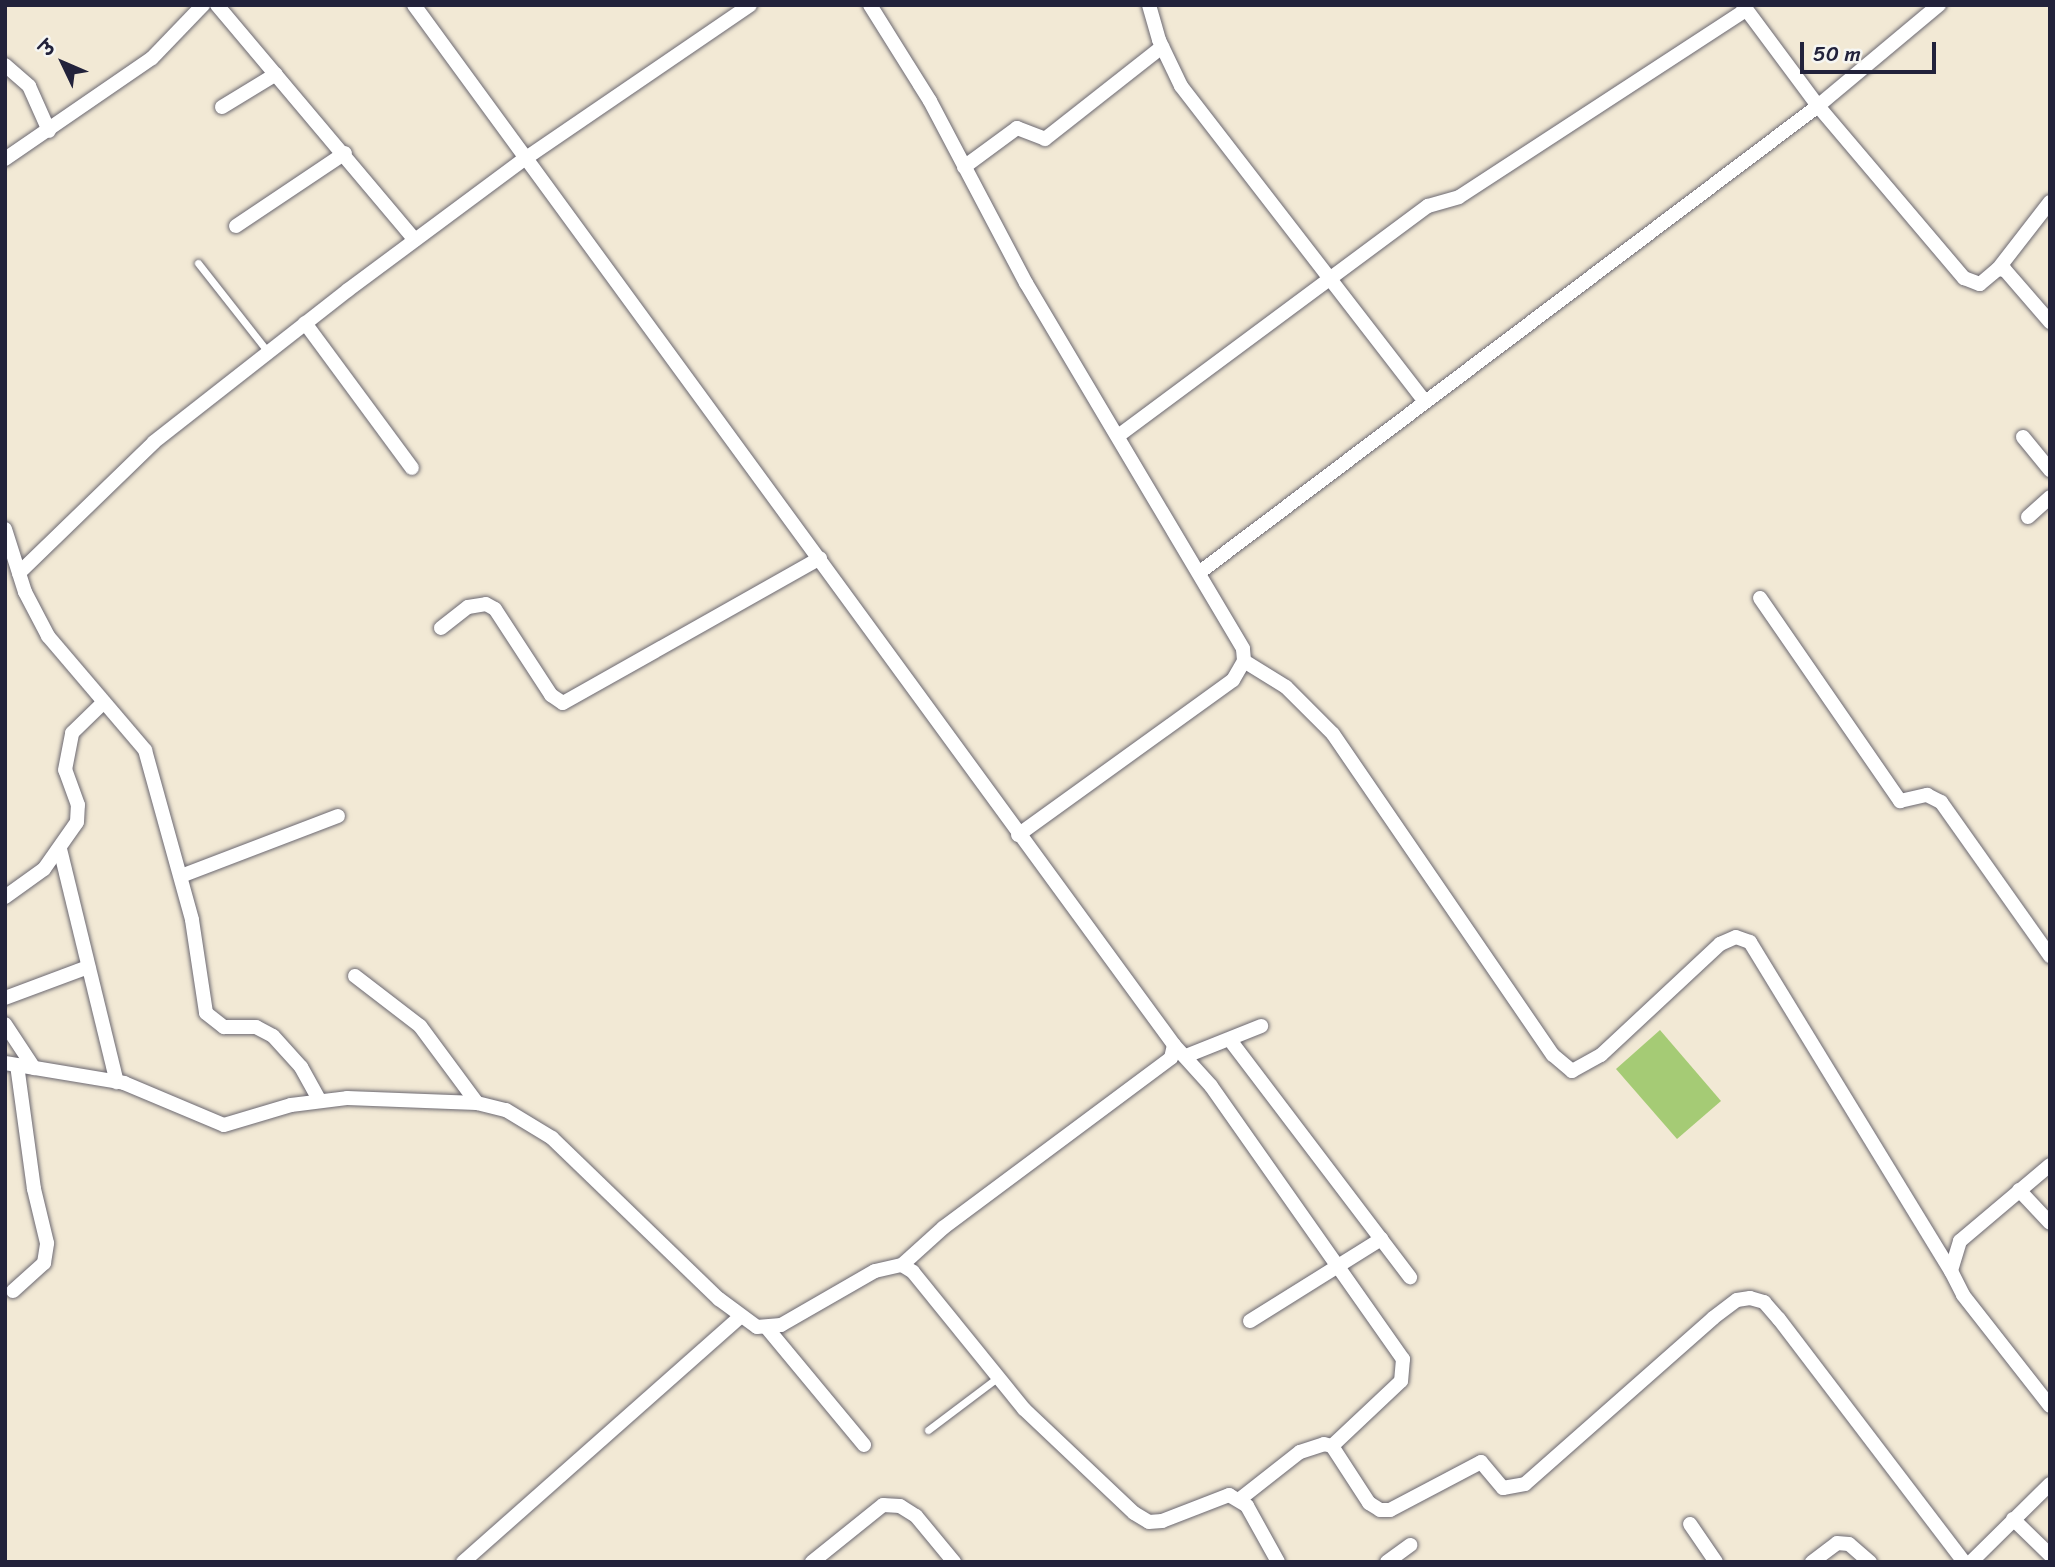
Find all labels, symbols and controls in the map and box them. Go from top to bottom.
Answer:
north arrow [28,28,98,98]
scale bar [1803,28,1940,72]
text: उ [31,32,64,64]
text: 50 m [1813,35,1861,73]

